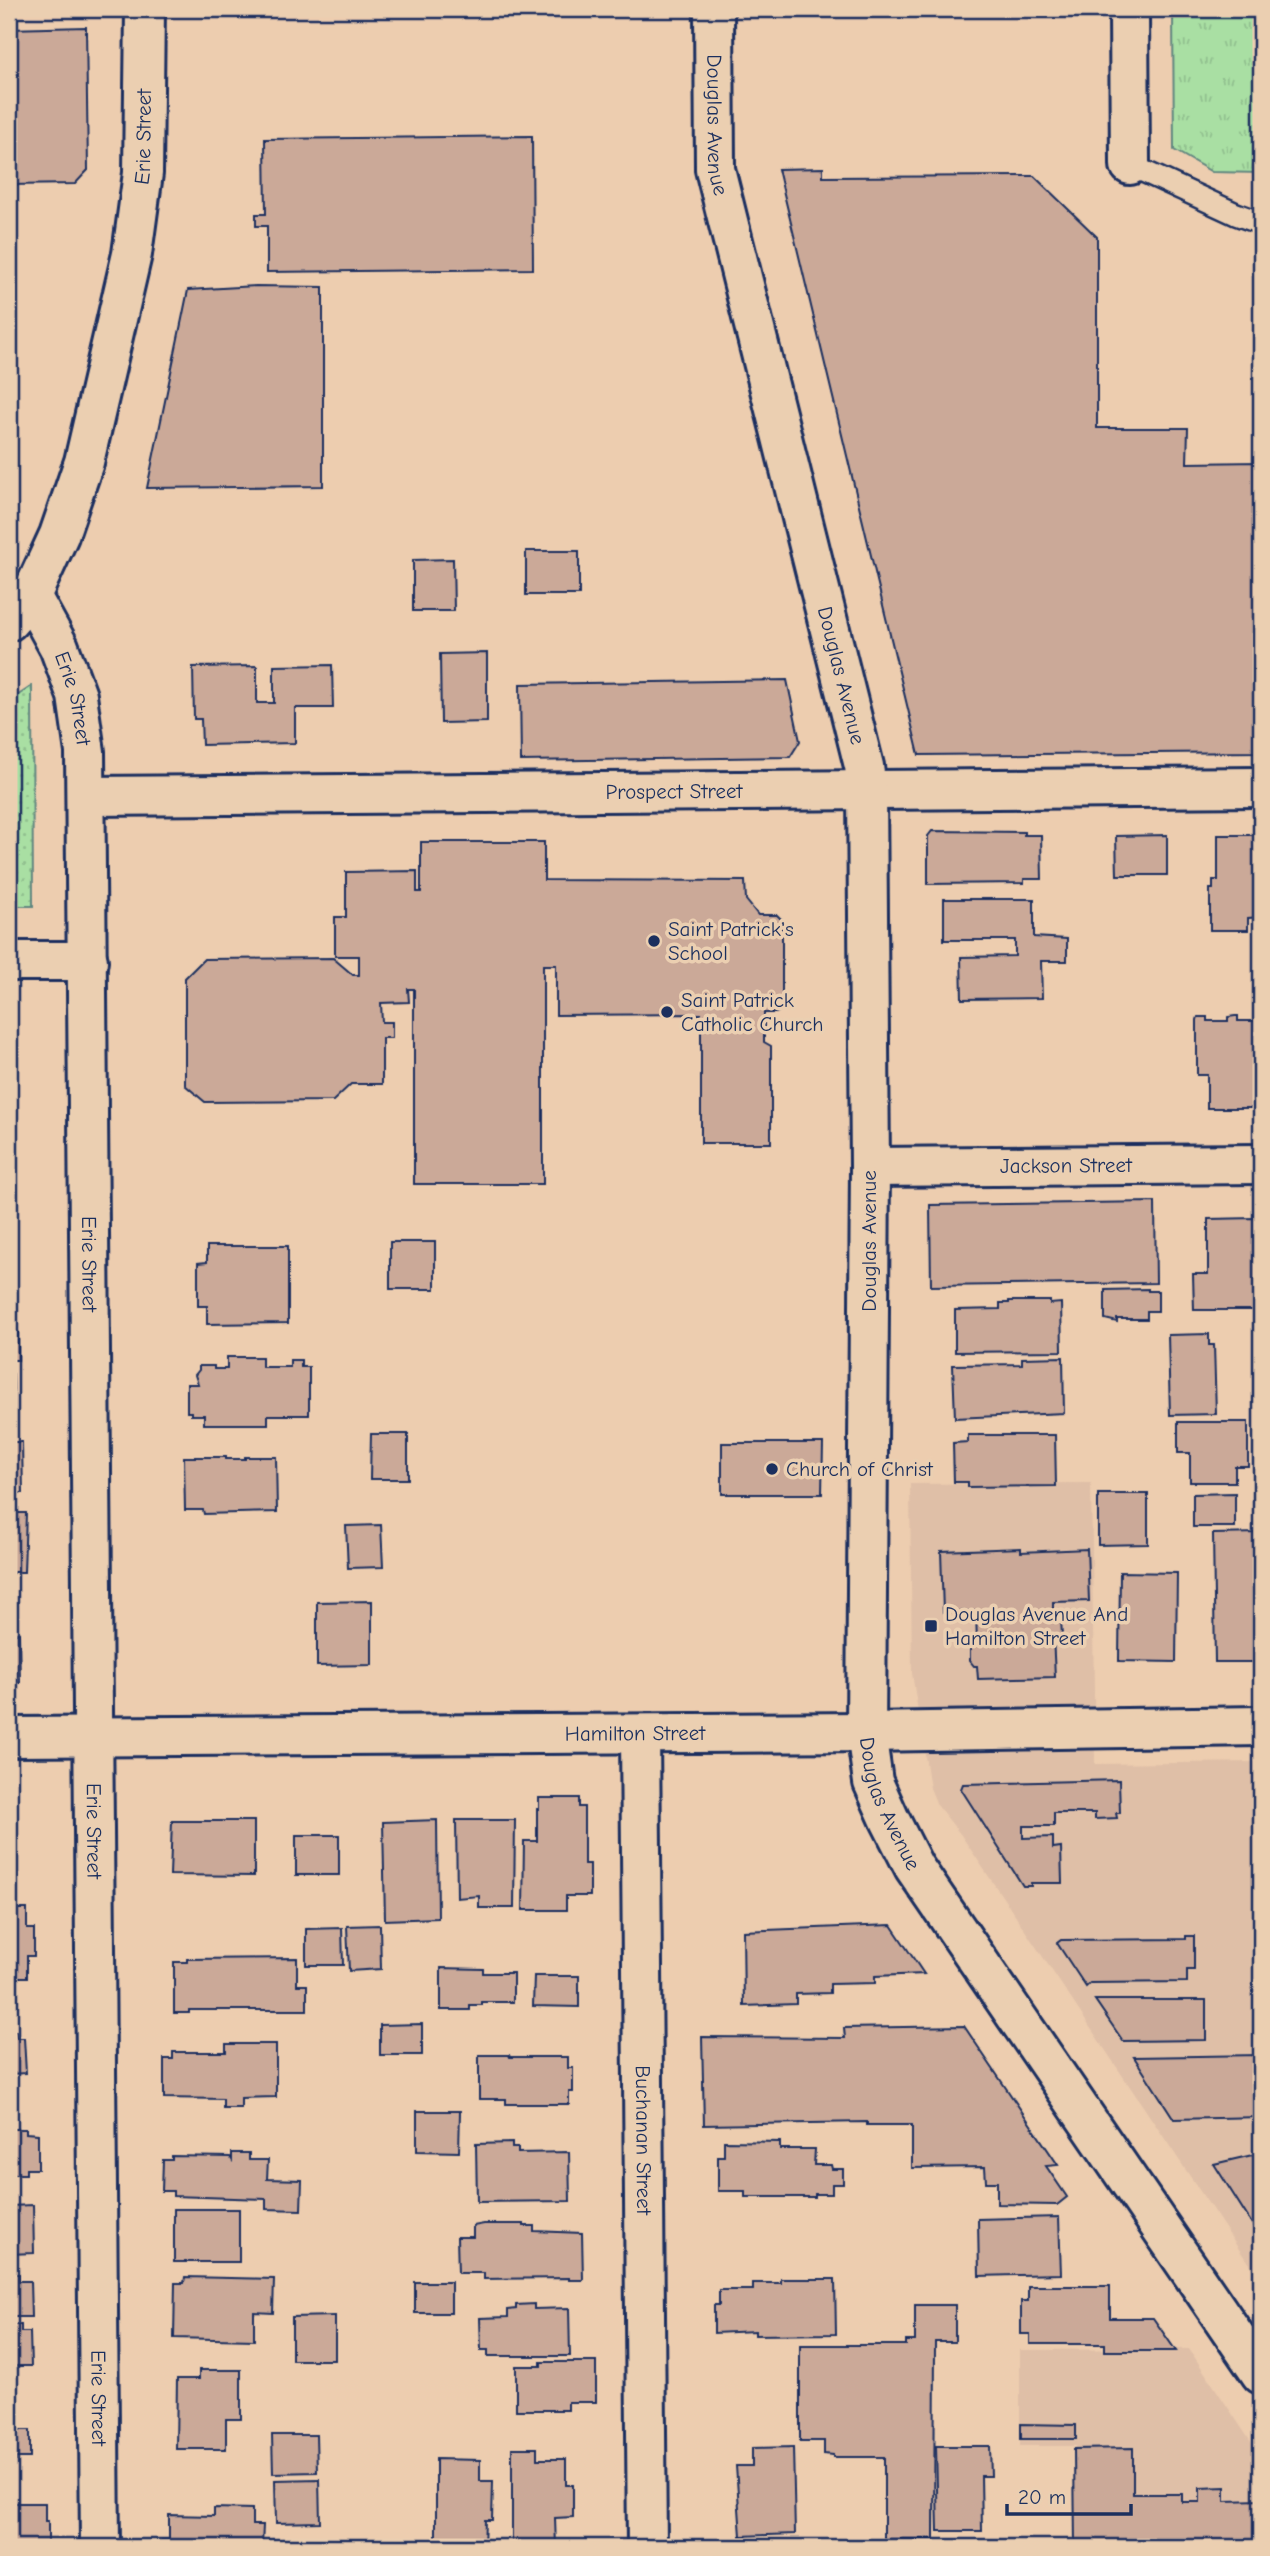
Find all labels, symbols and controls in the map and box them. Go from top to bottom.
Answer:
street label: Douglas Avenue [702,54,733,198]
street label: Erie Street [130,88,156,186]
street label: Douglas Avenue [813,604,870,747]
street label: Erie Street [50,648,96,748]
street label: Prospect Street [605,779,744,804]
place label: Saint Patrick's School [668,917,794,965]
marker: Saint Patrick's School [646,933,662,949]
place label: Saint Patrick Catholic Church [681,988,824,1036]
marker: Saint Patrick Catholic Church [659,1004,675,1020]
street label: Jackson Street [1000,1153,1133,1178]
street label: Douglas Avenue [857,1170,881,1312]
street label: Erie Street [77,1216,102,1313]
place label: Church of Christ [786,1457,934,1481]
marker: Church of Christ [764,1461,780,1477]
place label: Douglas Avenue And Hamilton Street [945,1602,1128,1650]
marker: Douglas Avenue And Hamilton Street [923,1618,939,1634]
street label: Hamilton Street [565,1721,706,1746]
street label: Douglas Avenue [855,1736,926,1874]
street label: Erie Street [82,1783,106,1880]
street label: Buchanan Street [631,2065,656,2216]
street label: Erie Street [86,2350,111,2447]
scale bar [1007,2472,1132,2516]
text: 20 m [1018,2485,1066,2509]

